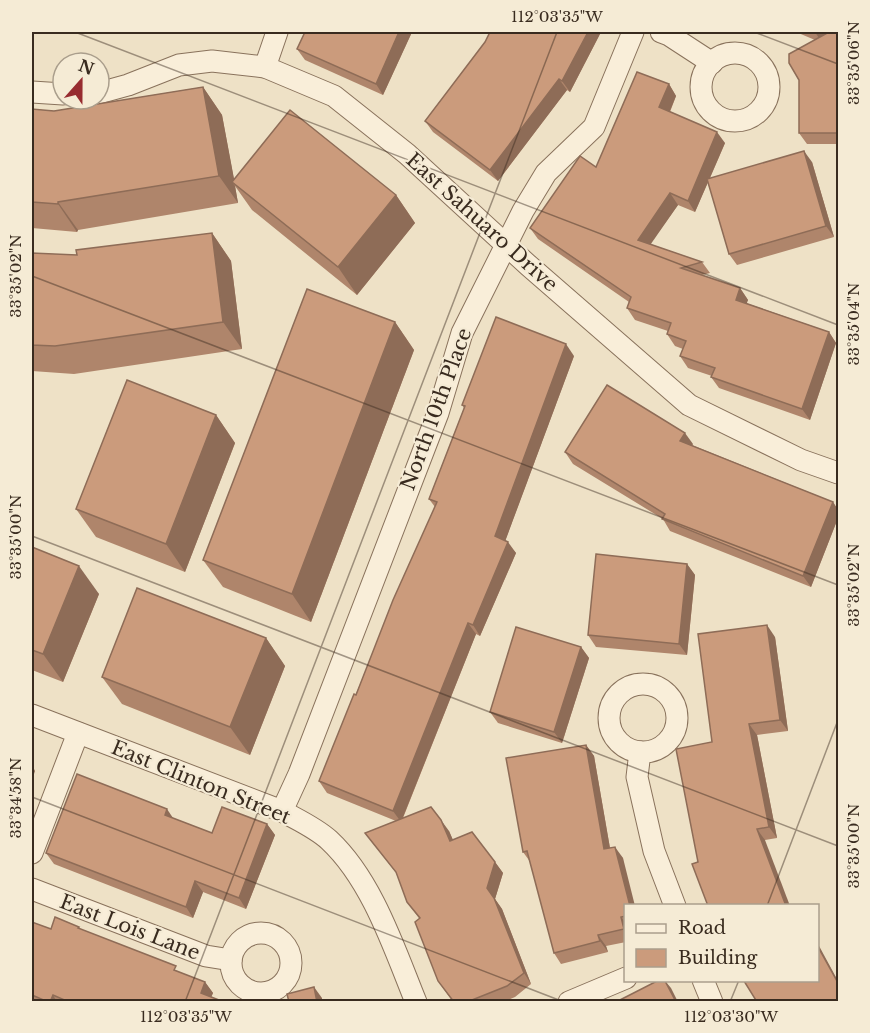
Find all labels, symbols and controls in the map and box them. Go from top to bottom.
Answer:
text: 112°03'35"W [511,7,603,26]
text: 33°35'06"N [844,21,863,105]
north arrow [51,51,111,111]
text: N [76,55,97,79]
street label: East Sahuaro Drive [401,148,563,296]
text: 33°35'02"N [6,234,25,318]
text: 33°35'04"N [844,283,863,365]
street label: North 10th Place [396,325,476,493]
text: 33°35'00"N [6,494,25,580]
text: 33°35'02"N [844,543,863,627]
street label: East Clinton Street [108,735,295,829]
text: 33°34'58"N [6,758,25,838]
text: 33°35'00"N [844,803,863,889]
street label: East Lois Lane [57,889,203,965]
legend [624,904,819,982]
text: Road [678,917,726,939]
text: Building [678,947,757,969]
text: 112°03'35"W [140,1007,232,1026]
text: 112°03'30"W [684,1007,778,1026]

